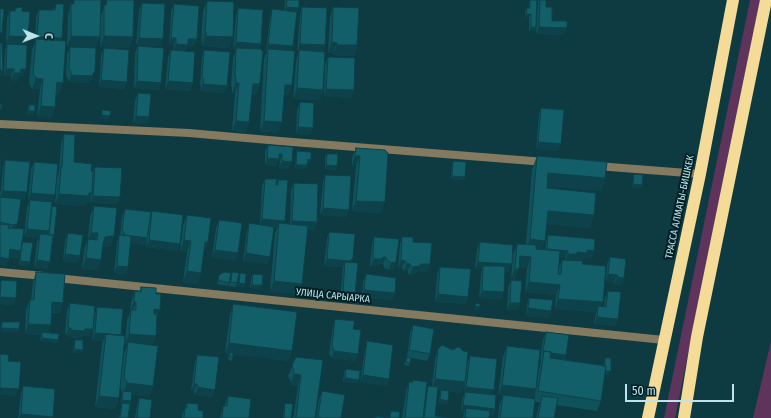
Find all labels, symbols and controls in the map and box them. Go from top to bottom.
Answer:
north arrow [16,16,56,56]
text: С [42,33,55,39]
street label: ТРАССА АЛМАТЫ-БИШКЕК [663,154,697,260]
street label: УЛИЦА САРЫАРКА [295,286,371,306]
scale bar [627,376,736,402]
text: 50 m [632,384,656,398]

